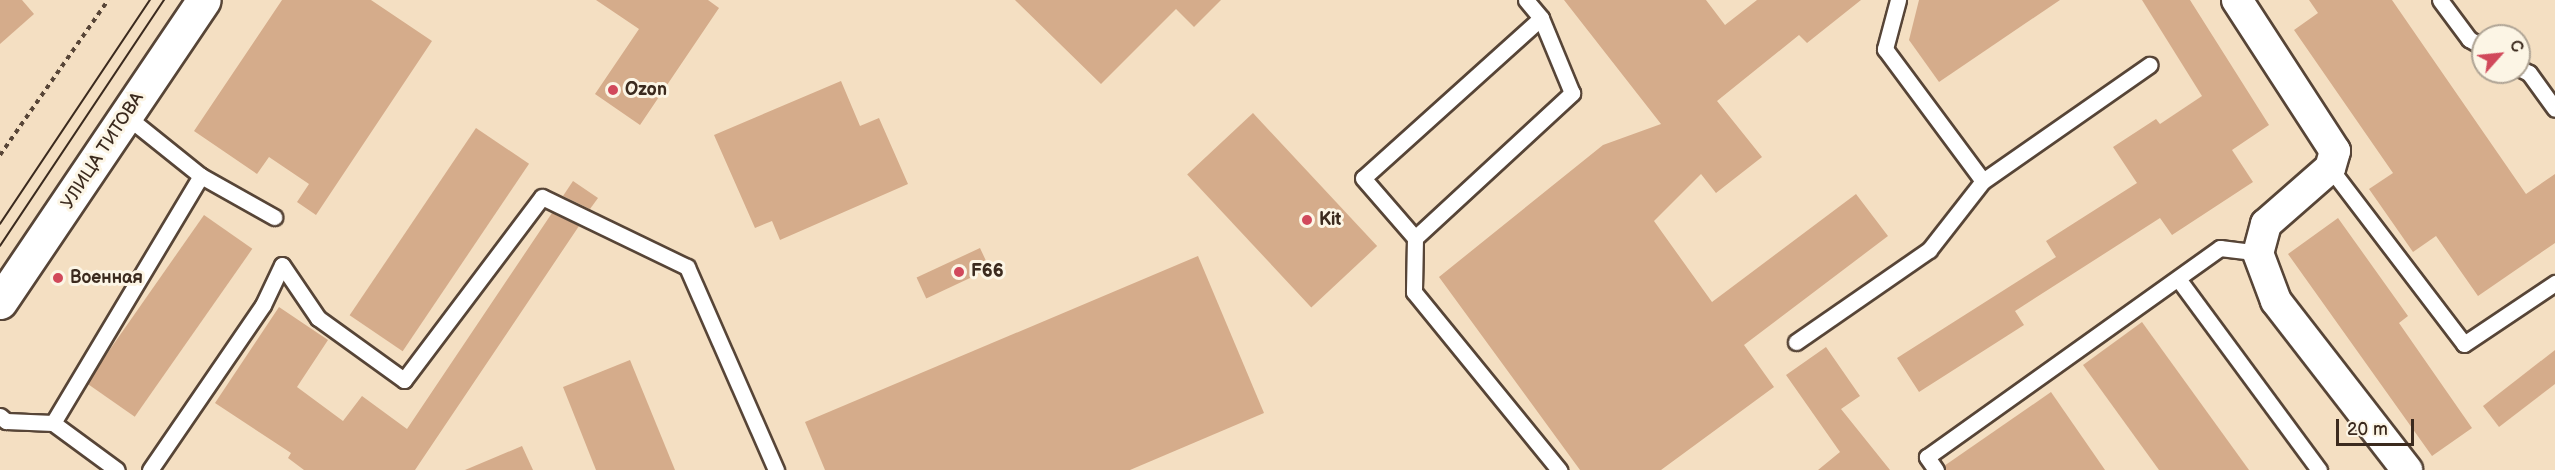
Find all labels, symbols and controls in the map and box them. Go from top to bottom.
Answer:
north arrow [2471,24,2531,84]
text: С [2505,37,2527,56]
place label: Ozon [625,79,667,101]
marker: Ozon [606,83,620,97]
street label: УЛИЦА ТИТОВА [57,89,149,213]
place label: Kit [1319,209,1341,231]
marker: Kit [1300,213,1314,227]
place label: F66 [971,261,1004,283]
marker: F66 [952,265,966,279]
place label: Военная [70,267,143,289]
marker: Военная [51,271,65,285]
scale bar [2339,407,2417,445]
text: 20 m [2347,419,2388,440]

